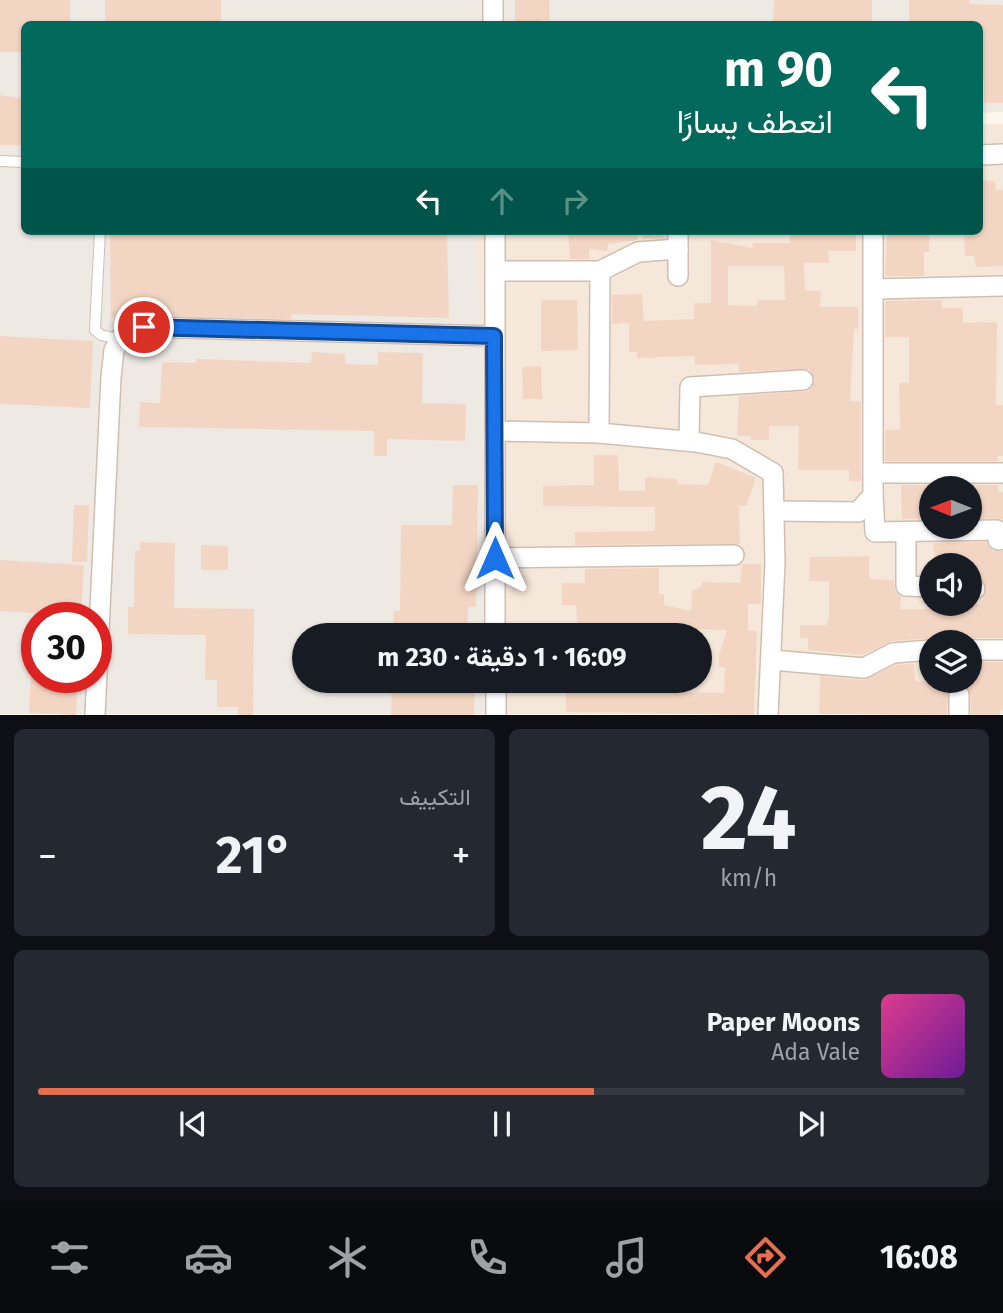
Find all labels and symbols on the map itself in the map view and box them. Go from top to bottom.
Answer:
pin [114,297,174,357]
north arrow [919,476,982,539]
position arrow [458,521,532,595]
speed limit sign: 30 [21,602,112,693]

